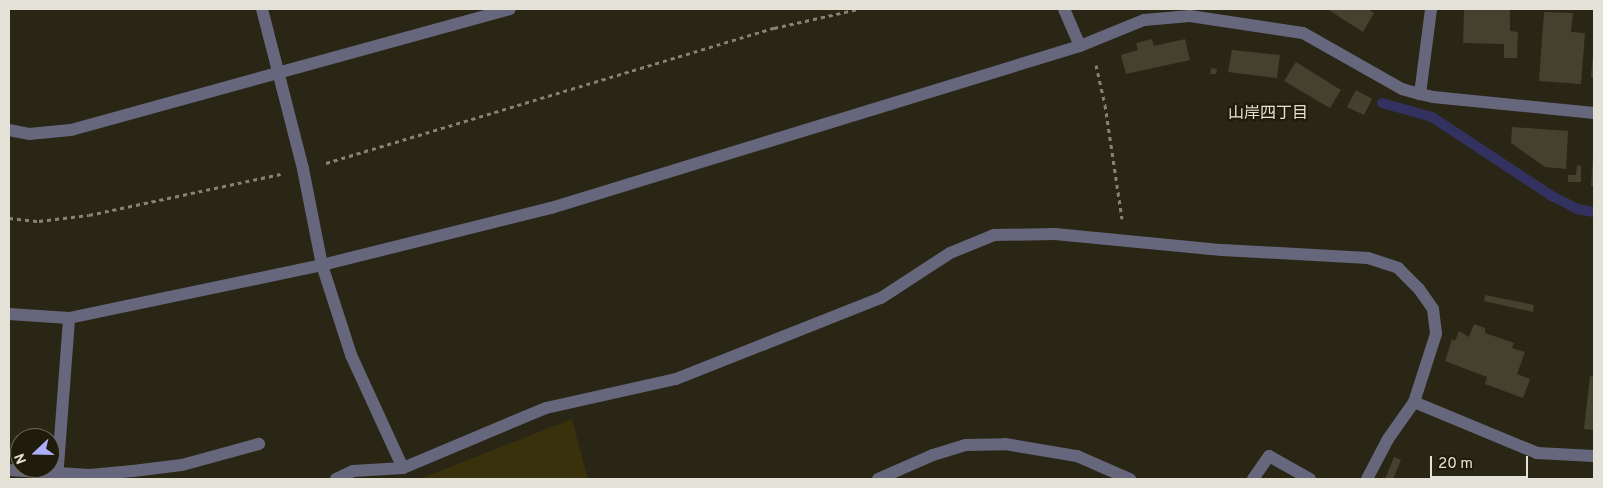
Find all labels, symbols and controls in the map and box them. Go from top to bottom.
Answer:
district label: 山岸四丁目 [1228,104,1308,124]
north arrow [10,428,60,478]
scale bar [1433,446,1530,478]
text: N [12,450,31,466]
text: 20 m [1438,455,1473,474]

